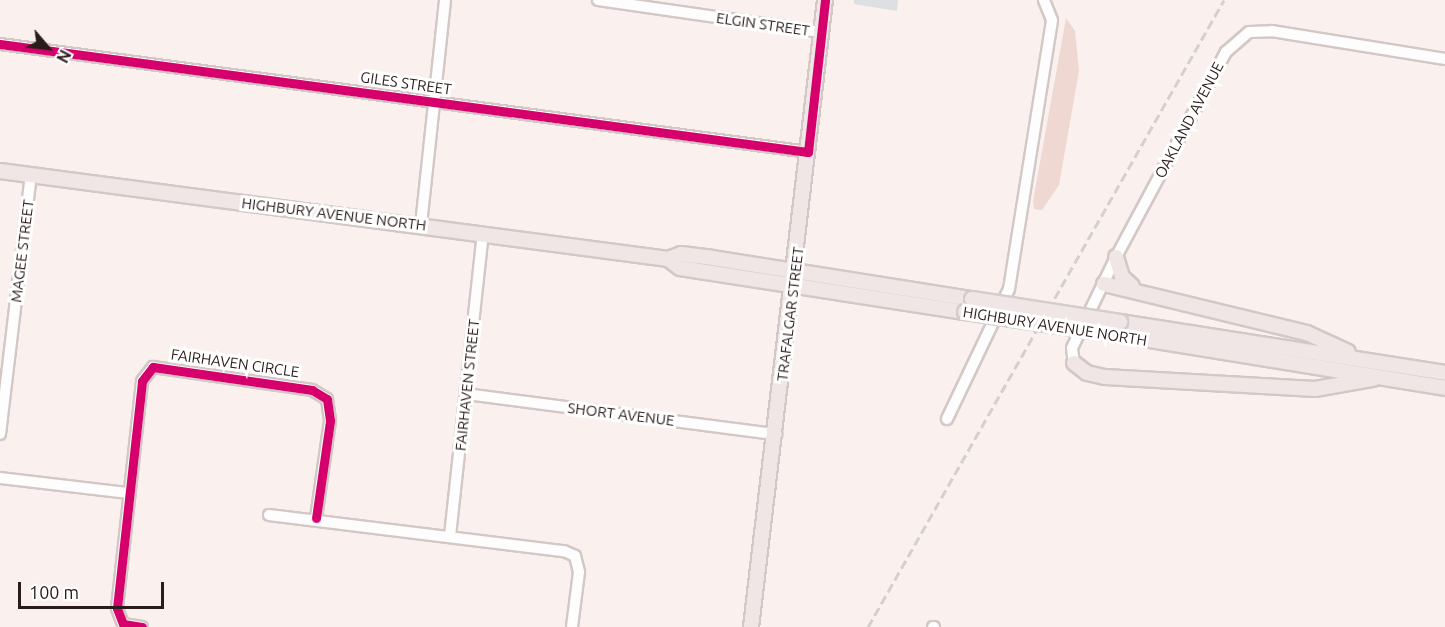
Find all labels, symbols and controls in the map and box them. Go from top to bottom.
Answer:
street label: ELGIN STREET [715,9,811,39]
north arrow [18,18,78,78]
text: N [53,47,75,66]
street label: OAKLAND AVENUE [1151,59,1227,181]
street label: GILES STREET [359,68,453,98]
street label: HIGHBURY AVENUE NORTH [241,194,427,234]
street label: MAGEE STREET [7,199,37,303]
street label: TRAFALGAR STREET [773,246,807,382]
street label: HIGHBURY AVENUE NORTH [962,303,1148,349]
street label: FAIRHAVEN STREET [451,318,483,452]
street label: FAIRHAVEN CIRCLE [170,345,300,381]
street label: SHORT AVENUE [567,399,675,429]
scale bar [21,570,166,608]
text: 100 m [29,582,79,602]

